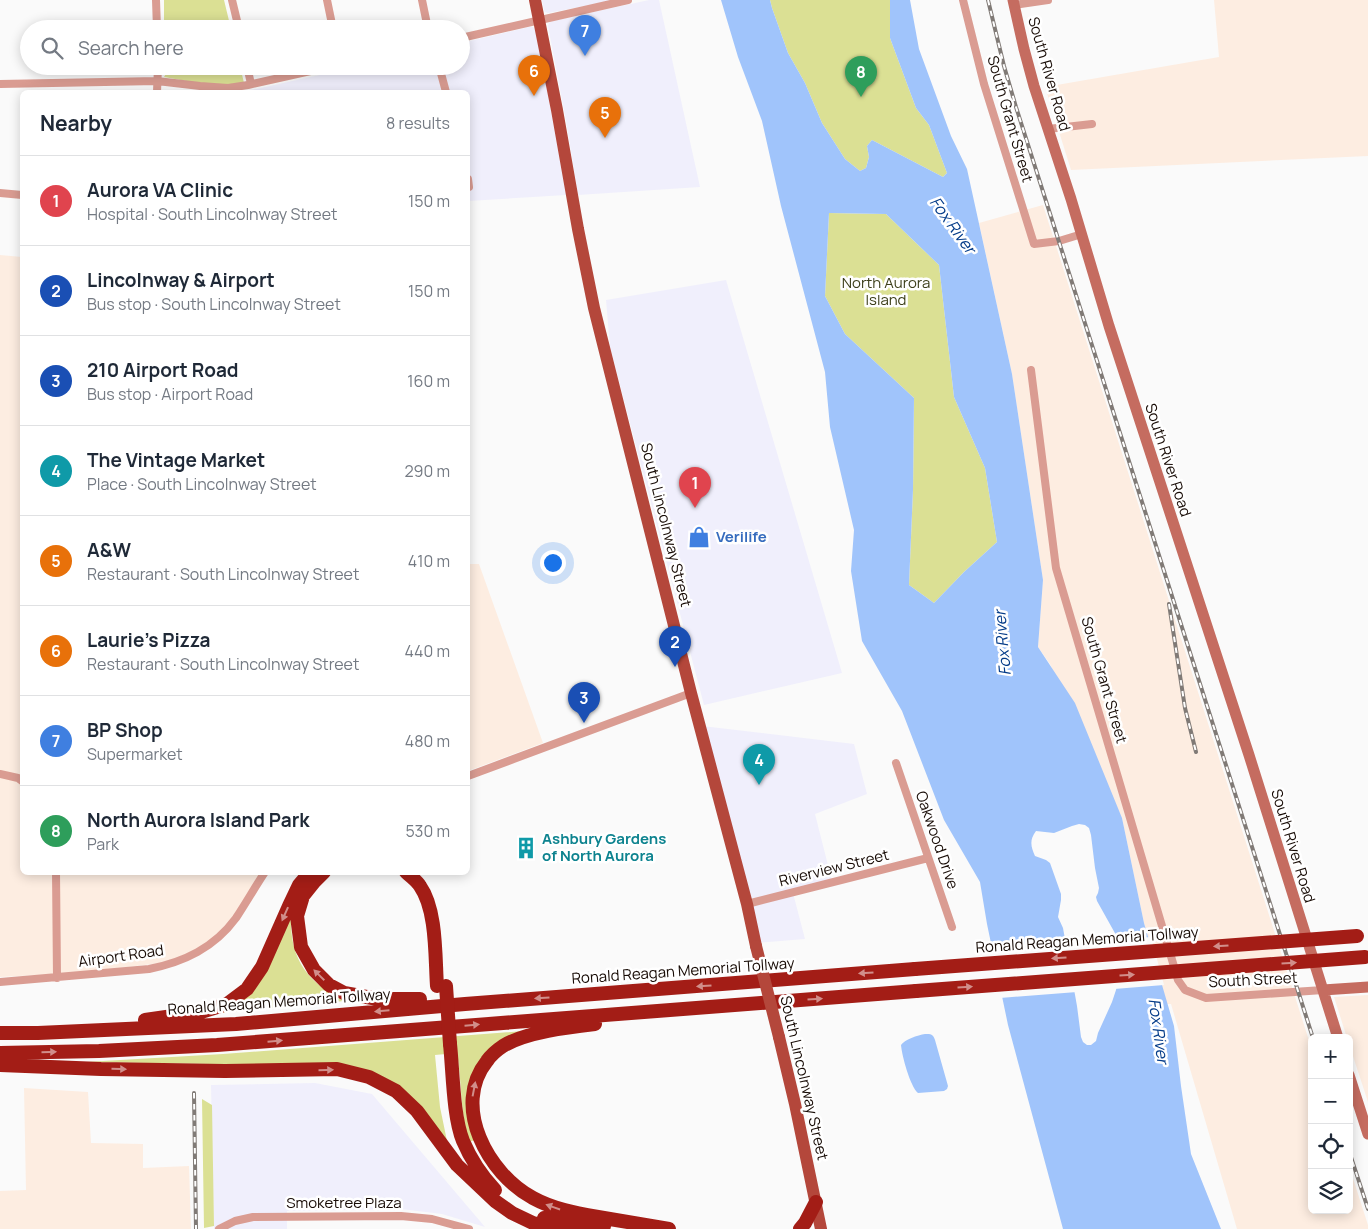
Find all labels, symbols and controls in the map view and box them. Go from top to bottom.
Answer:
street label: South River Road [1023,14,1076,133]
pin: 7 [569,15,601,56]
search box [20,20,470,75]
icon: search [38,34,66,62]
text: Search here [78,35,184,61]
street label: South Grant Street [982,53,1039,185]
pin: 6 [518,55,550,96]
pin: 8 [845,56,877,97]
pin: 5 [589,97,621,138]
text: Nearby [40,109,112,137]
text: 8 results [386,112,450,134]
text: Aurora VA Clinic [87,177,233,203]
text: 1 [52,190,60,212]
text: 150 m [408,190,450,212]
water label: Fox River [925,192,982,260]
text: Hospital · South Lincolnway Street [87,203,337,225]
text: Lincolnway & Airport [87,267,275,293]
park label: North Aurora Island [842,272,930,310]
text: 2 [51,280,61,302]
text: 150 m [408,280,450,302]
text: Bus stop · South Lincolnway Street [87,293,341,315]
text: 210 Airport Road [87,357,239,383]
text: 3 [51,370,61,392]
text: 160 m [407,370,450,392]
text: Bus stop · Airport Road [87,383,253,405]
street label: South River Road [1140,401,1197,519]
street label: South Lincolnway Street [636,441,697,609]
text: The Vintage Market [87,447,265,473]
text: 4 [51,460,61,482]
text: 290 m [404,460,450,482]
pin: 1 [679,467,711,508]
text: Place · South Lincolnway Street [87,473,317,495]
shop icon: Verilife [686,524,712,550]
place label: Verilife [716,526,767,547]
text: A&W [87,537,131,563]
text: 5 [51,550,61,572]
text: 410 m [408,550,450,572]
your location [540,550,566,576]
text: Restaurant · South Lincolnway Street [87,563,359,585]
water label: Fox River [988,607,1016,677]
street label: South Grant Street [1076,614,1133,746]
pin: 2 [659,626,691,667]
text: Laurie's Pizza [87,627,210,653]
text: 6 [51,640,61,662]
text: 440 m [404,640,450,662]
text: Restaurant · South Lincolnway Street [87,653,359,675]
pin: 3 [568,682,600,723]
text: BP Shop [87,717,163,743]
text: 7 [52,730,60,752]
text: 480 m [405,730,450,752]
text: Supermarket [87,743,183,765]
pin: 4 [743,744,775,785]
street label: South River Road [1266,786,1321,905]
street label: Oakwood Drive [911,788,964,892]
text: North Aurora Island Park [87,807,310,833]
text: 8 [51,820,61,842]
text: 530 m [405,820,450,842]
place label: Ashbury Gardens of North Aurora [542,828,666,866]
text: Park [87,833,119,855]
building icon: Ashbury Gardens of North Aurora [513,835,539,861]
street label: Riverview Street [777,844,891,891]
one-way arrow [281,907,289,921]
street label: Ronald Reagan Memorial Tollway [975,921,1199,958]
street label: Airport Road [77,939,165,972]
one-way arrow [1212,943,1228,951]
street label: Ronald Reagan Memorial Tollway [571,952,795,989]
one-way arrow [1050,955,1066,963]
one-way arrow [1281,959,1297,967]
street label: South Street [1208,967,1298,992]
one-way arrow [313,969,325,981]
one-way arrow [858,969,874,977]
one-way arrow [1119,971,1135,979]
one-way arrow [696,982,712,990]
street label: Ronald Reagan Memorial Tollway [167,983,391,1020]
one-way arrow [957,983,973,991]
street label: South Lincolnway Street [775,994,834,1162]
one-way arrow [807,994,823,1002]
one-way arrow [534,995,550,1003]
water label: Fox River [1144,997,1175,1067]
one-way arrow [373,1008,389,1016]
one-way arrow [464,1021,480,1029]
map controls [1308,1034,1353,1214]
button: + [1308,1034,1353,1079]
one-way arrow [268,1036,284,1044]
one-way arrow [41,1048,57,1056]
one-way arrow [111,1065,127,1073]
one-way arrow [318,1066,334,1074]
button: − [1308,1079,1353,1124]
one-way arrow [470,1081,478,1097]
button: locate [1308,1124,1353,1169]
button: layers [1308,1169,1353,1214]
street label: Smoketree Plaza [286,1192,402,1213]
one-way arrow [545,1203,560,1210]

